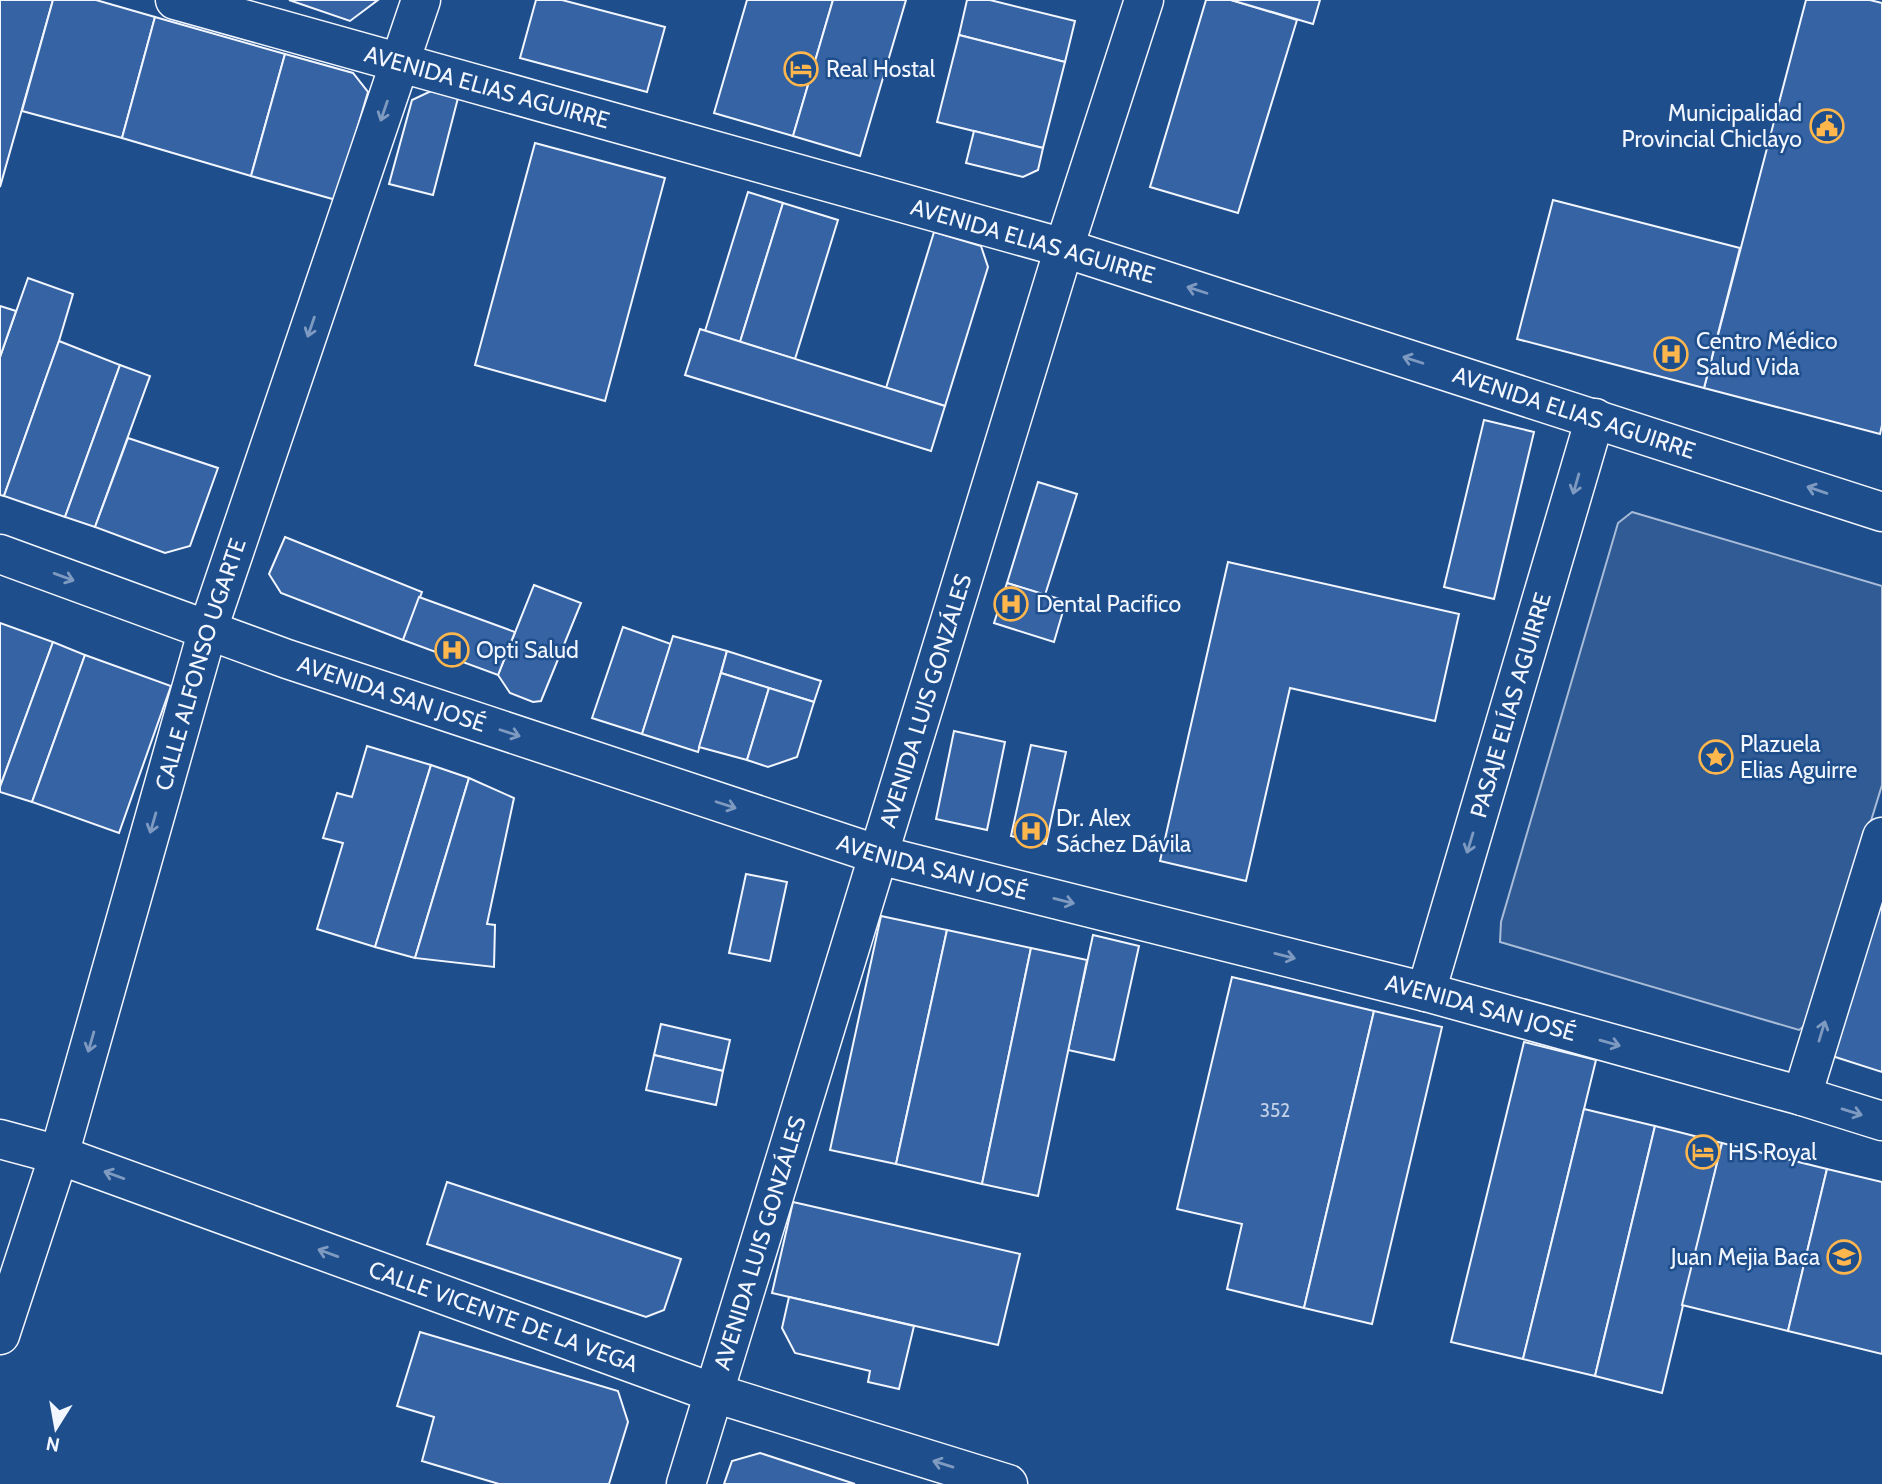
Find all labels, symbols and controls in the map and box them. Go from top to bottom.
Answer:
street label: AVENIDA ELIAS AGUIRRE [361,40,613,135]
hotel icon: Real Hostal [782,50,820,88]
place label: Real Hostal [826,55,936,83]
place label: Municipalidad Provincial Chiclayo [1622,99,1802,153]
one-way arrow [377,100,390,122]
public building icon: Municipalidad Provincial Chiclayo [1808,107,1846,145]
street label: AVENIDA ELIAS AGUIRRE [908,193,1158,289]
one-way arrow [1186,283,1208,295]
one-way arrow [304,315,316,337]
place label: Centro Médico Salud Vida [1696,327,1838,381]
hospital icon: Centro Médico Salud Vida [1652,335,1690,373]
one-way arrow [1403,352,1425,365]
street label: AVENIDA ELIAS AGUIRRE [1449,360,1699,465]
one-way arrow [1569,472,1582,495]
one-way arrow [1807,483,1829,495]
street label: CALLE ALFONSO UGARTE [149,535,252,794]
street label: AVENIDA LUIS GONZÁLES [874,571,977,831]
one-way arrow [53,572,75,584]
hospital icon: Dental Pacifico [992,585,1030,623]
street label: PASAJE ELÍAS AGUIRRE [1464,589,1557,821]
place label: Dental Pacifico [1036,590,1181,618]
hospital icon: Opti Salud [433,631,471,669]
place label: Opti Salud [476,636,579,664]
street label: AVENIDA SAN JOSÉ [294,650,490,738]
one-way arrow [499,728,521,740]
place label: Plazuela Elias Aguirre [1740,730,1857,784]
place icon: Plazuela Elias Aguirre [1697,738,1735,776]
one-way arrow [715,799,737,812]
place label: Dr. Alex Sáchez Dávila [1056,804,1191,858]
one-way arrow [145,812,158,834]
hospital icon: Dr. Alex Sáchez Dávila [1012,812,1050,850]
street label: AVENIDA SAN JOSÉ [833,828,1031,906]
one-way arrow [1462,832,1475,854]
one-way arrow [1052,895,1075,908]
one-way arrow [1273,950,1296,963]
street label: AVENIDA SAN JOSÉ [1382,968,1580,1047]
one-way arrow [1816,1020,1829,1042]
one-way arrow [84,1030,97,1053]
one-way arrow [1598,1037,1621,1050]
house number: 352 [1260,1099,1290,1122]
one-way arrow [1841,1106,1863,1119]
street label: AVENIDA LUIS GONZÁLES [708,1113,812,1373]
hotel icon: HS Royal [1684,1133,1722,1171]
place label: HS Royal [1728,1138,1817,1166]
one-way arrow [103,1168,125,1180]
school or university icon: Juan Mejia Baca [1825,1238,1863,1276]
place label: Juan Mejia Baca [1670,1243,1820,1271]
one-way arrow [317,1246,339,1258]
street label: CALLE VICENTE DE LA VEGA [365,1255,642,1378]
north arrow [21,1393,91,1463]
text: N [44,1432,62,1457]
one-way arrow [932,1456,954,1469]

